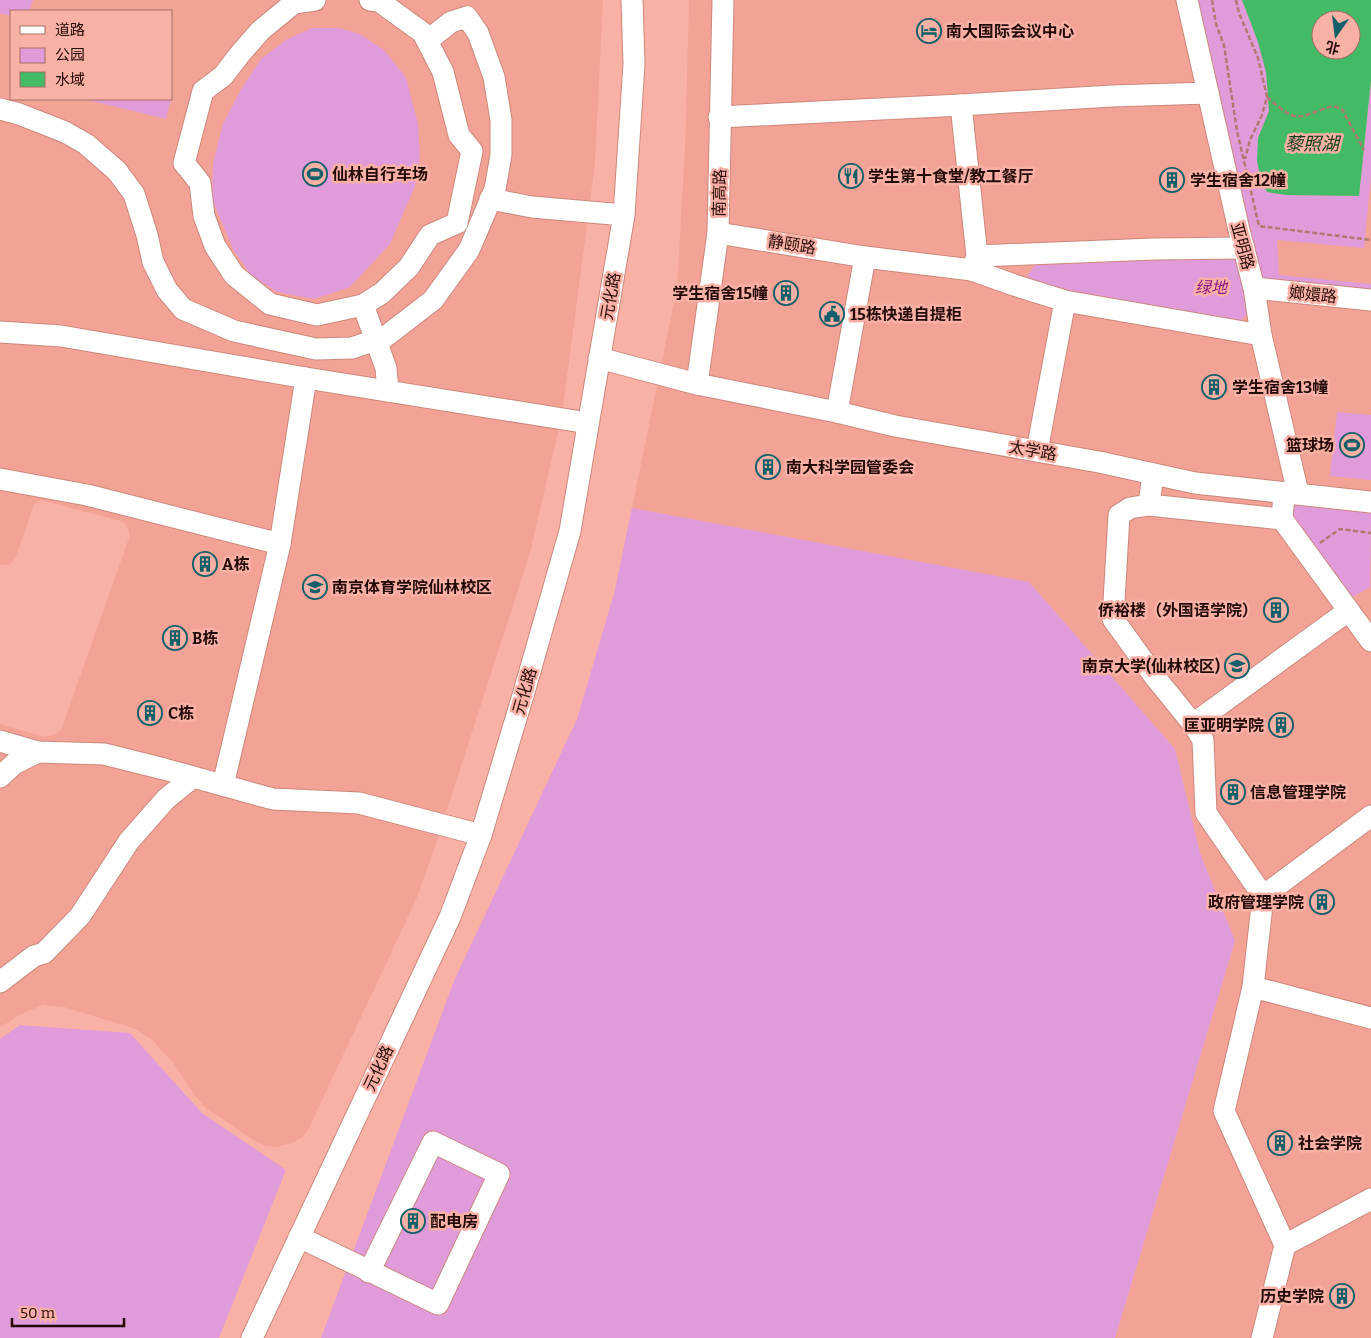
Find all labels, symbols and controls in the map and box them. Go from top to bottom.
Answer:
legend [10,10,172,100]
north arrow [1311,10,1361,60]
hotel icon: 南大国际会议中心 [916,18,942,44]
text: 道路 [55,21,85,39]
place label: 南大国际会议中心 [946,22,1074,41]
text: 北 [1324,37,1342,57]
text: 公园 [55,46,85,64]
text: 水域 [55,71,85,89]
water label: 藜照湖 [1285,133,1342,155]
sports icon: 仙林自行车场 [302,161,328,187]
restaurant icon: 学生第十食堂/教工餐厅 [838,163,864,189]
place label: 仙林自行车场 [332,165,428,184]
place label: 学生第十食堂/教工餐厅 [868,167,1033,186]
building icon: 学生宿舍12幢 [1159,167,1185,193]
street label: 南高路 [710,169,729,217]
place label: 学生宿舍12幢 [1190,171,1286,190]
street label: 亚明路 [1227,220,1258,272]
street label: 静颐路 [767,231,817,258]
street label: 元化路 [597,271,624,321]
park label: 绿地 [1195,278,1229,297]
building icon: 学生宿舍15幢 [773,280,799,306]
street label: 嫏嬛路 [1288,283,1338,306]
place label: 学生宿舍15幢 [672,284,768,303]
public building icon: 15栋快递自提柜 [819,301,845,327]
place label: 15栋快递自提柜 [850,305,962,324]
building icon: 学生宿舍13幢 [1201,374,1227,400]
place label: 学生宿舍13幢 [1232,378,1328,397]
sports icon: 篮球场 [1339,432,1365,458]
place label: 篮球场 [1286,436,1334,455]
street label: 太学路 [1008,437,1058,464]
building icon: 南大科学园管委会 [755,454,781,480]
place label: 南大科学园管委会 [786,458,914,477]
building icon: A栋 [192,551,218,577]
place label: A栋 [222,555,249,574]
school or university icon: 南京体育学院仙林校区 [302,574,328,600]
place label: 南京体育学院仙林校区 [332,578,492,597]
building icon: 侨裕楼（外国语学院） [1263,597,1289,623]
place label: 侨裕楼（外国语学院） [1098,601,1258,620]
building icon: B栋 [162,625,188,651]
place label: B栋 [192,629,218,648]
school or university icon: 南京大学(仙林校区) [1224,653,1250,679]
place label: 南京大学(仙林校区) [1082,657,1220,676]
street label: 元化路 [509,665,540,717]
building icon: C栋 [137,700,163,726]
place label: C栋 [168,704,194,723]
building icon: 匡亚明学院 [1268,712,1294,738]
place label: 匡亚明学院 [1184,716,1264,735]
building icon: 信息管理学院 [1220,779,1246,805]
place label: 信息管理学院 [1250,783,1346,802]
building icon: 政府管理学院 [1309,889,1335,915]
place label: 政府管理学院 [1208,893,1304,912]
street label: 元化路 [360,1042,397,1094]
building icon: 社会学院 [1267,1130,1293,1156]
place label: 社会学院 [1298,1134,1362,1153]
building icon: 配电房 [400,1208,426,1234]
place label: 配电房 [430,1212,478,1231]
building icon: 历史学院 [1329,1283,1355,1309]
place label: 历史学院 [1260,1287,1324,1306]
scale bar [12,1296,125,1328]
text: 50 m [20,1304,56,1322]

